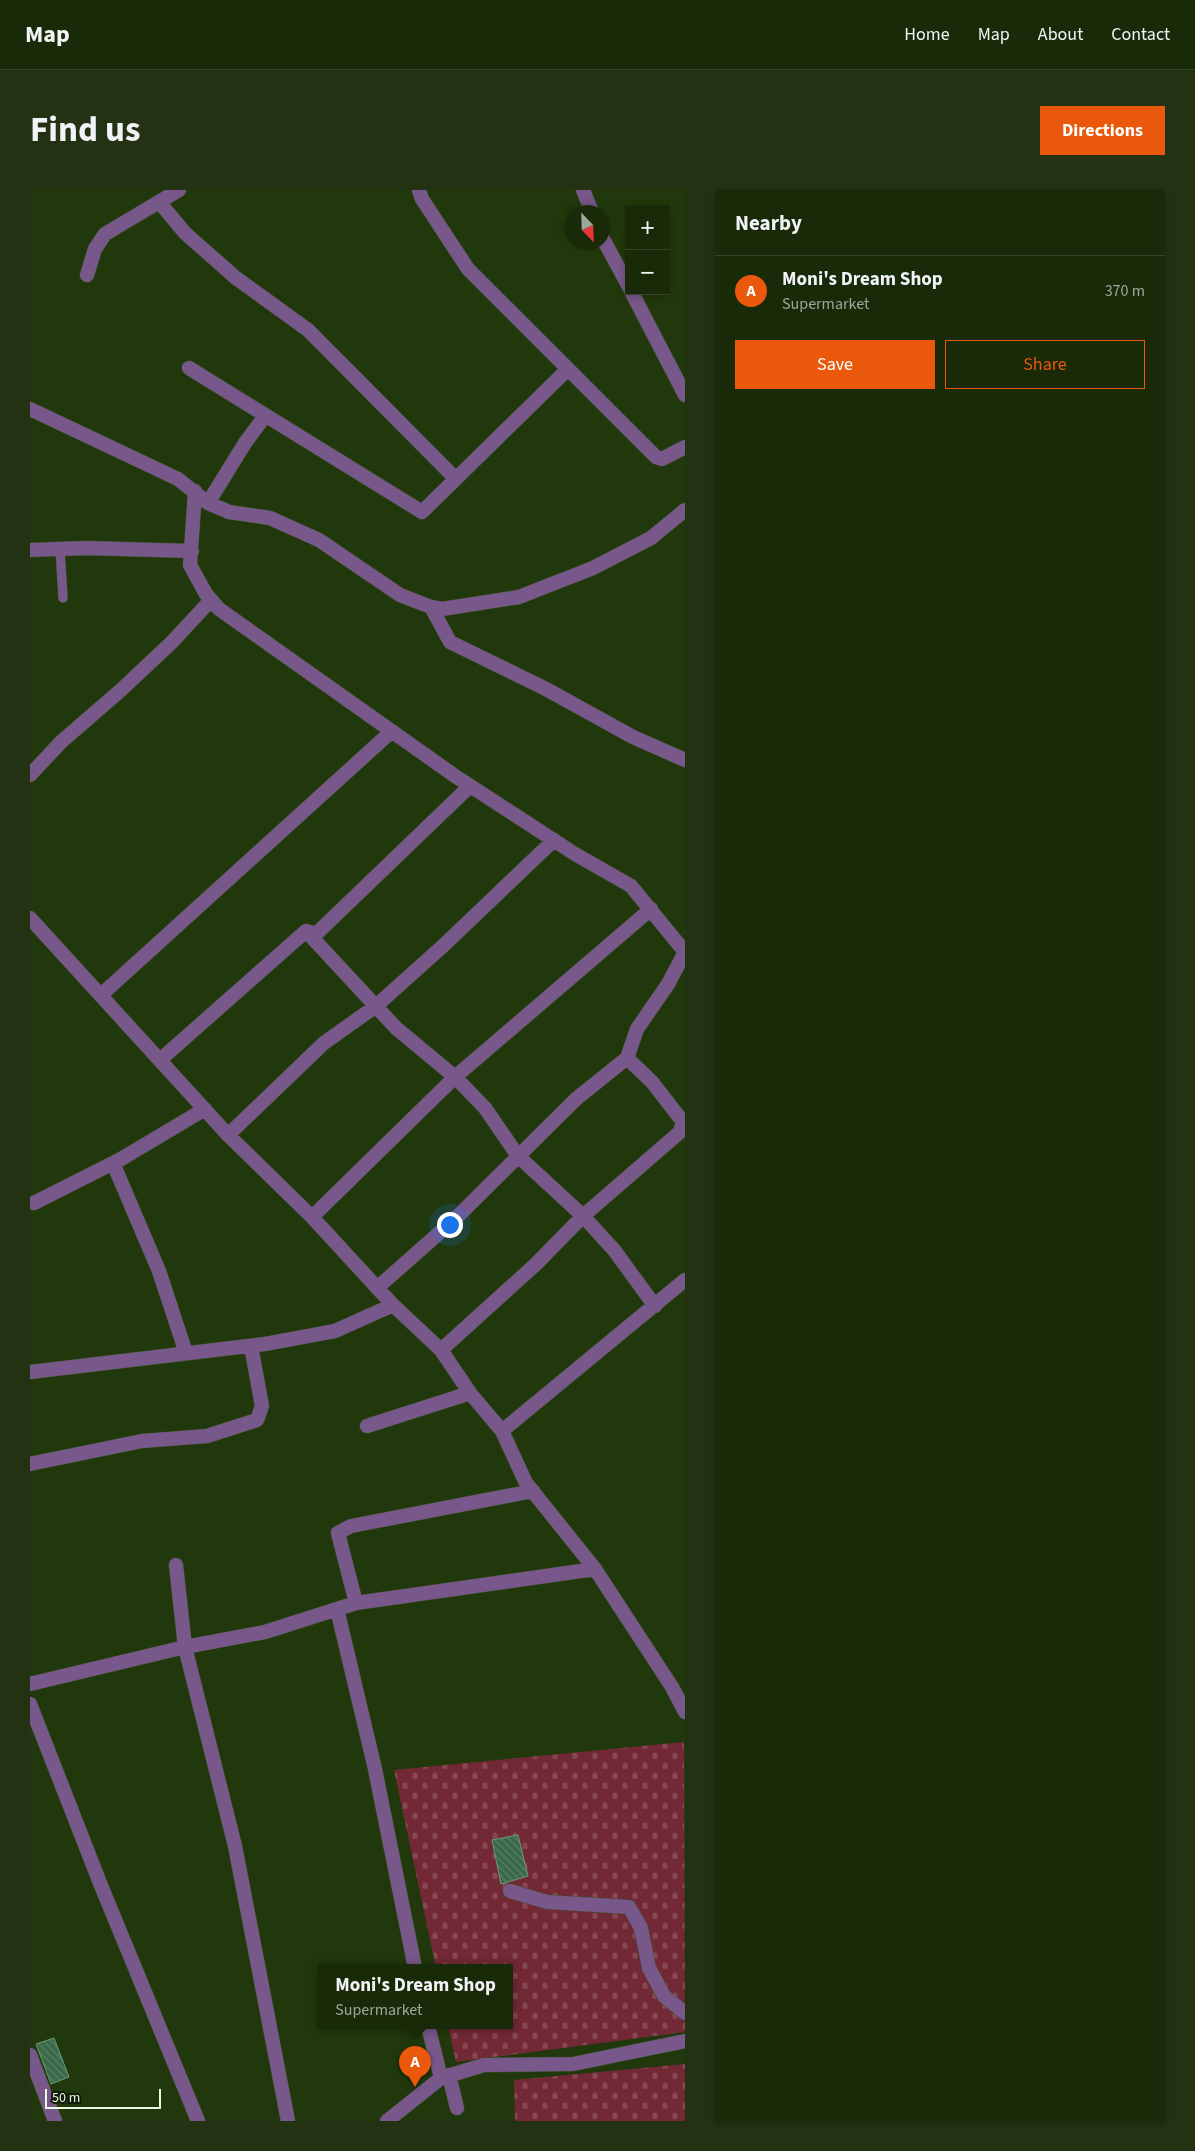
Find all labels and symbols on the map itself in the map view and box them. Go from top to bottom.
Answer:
north arrow [565,205,610,250]
your location [437,1212,463,1238]
pin: A [399,2046,431,2087]
scale bar [45,2086,161,2109]

